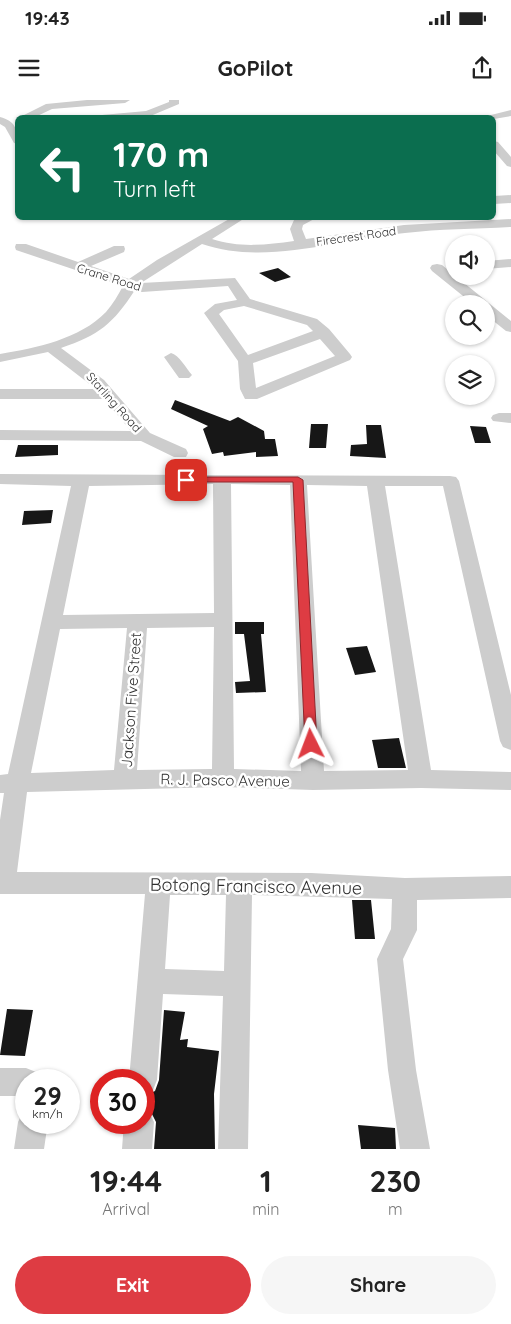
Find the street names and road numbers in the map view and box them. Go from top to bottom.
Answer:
street label: Firecrest Road [315,223,397,249]
street label: Crane Road [75,260,143,294]
street label: Starling Road [83,369,145,435]
street label: Jackson Five Street [117,632,145,768]
street label: R. J. Pasco Avenue [160,769,290,791]
street label: Botong Francisco Avenue [150,873,362,899]

